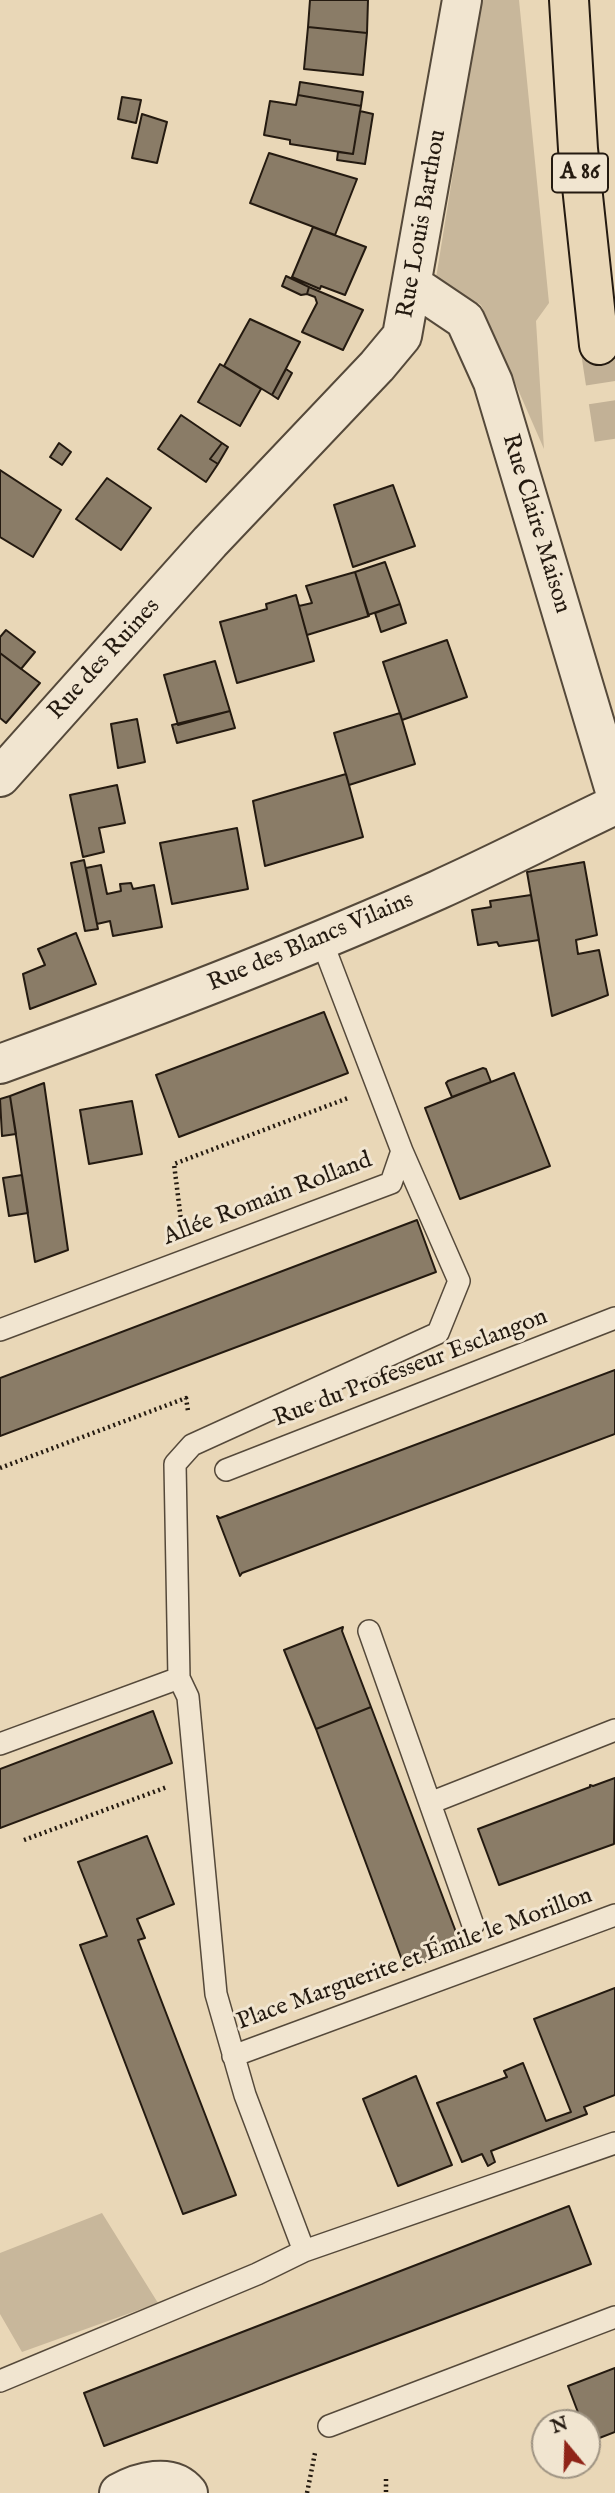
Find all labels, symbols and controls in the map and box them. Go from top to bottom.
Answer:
street label: Rue Louis Barthou [392,128,454,320]
road number: A 86 [552,154,608,192]
street label: Rue Claire Maison [494,431,576,617]
street label: Rue des Ruines [43,593,167,727]
street label: Rue des Blancs Vilains [204,887,418,999]
street label: Allée Romain Rolland [160,1147,376,1253]
street label: Rue du Professeur Esclangon [270,1303,552,1435]
street label: Place Marguerite et Émile le Morillon [233,1882,597,2038]
north arrow [531,2409,601,2479]
text: N [548,2412,571,2440]

